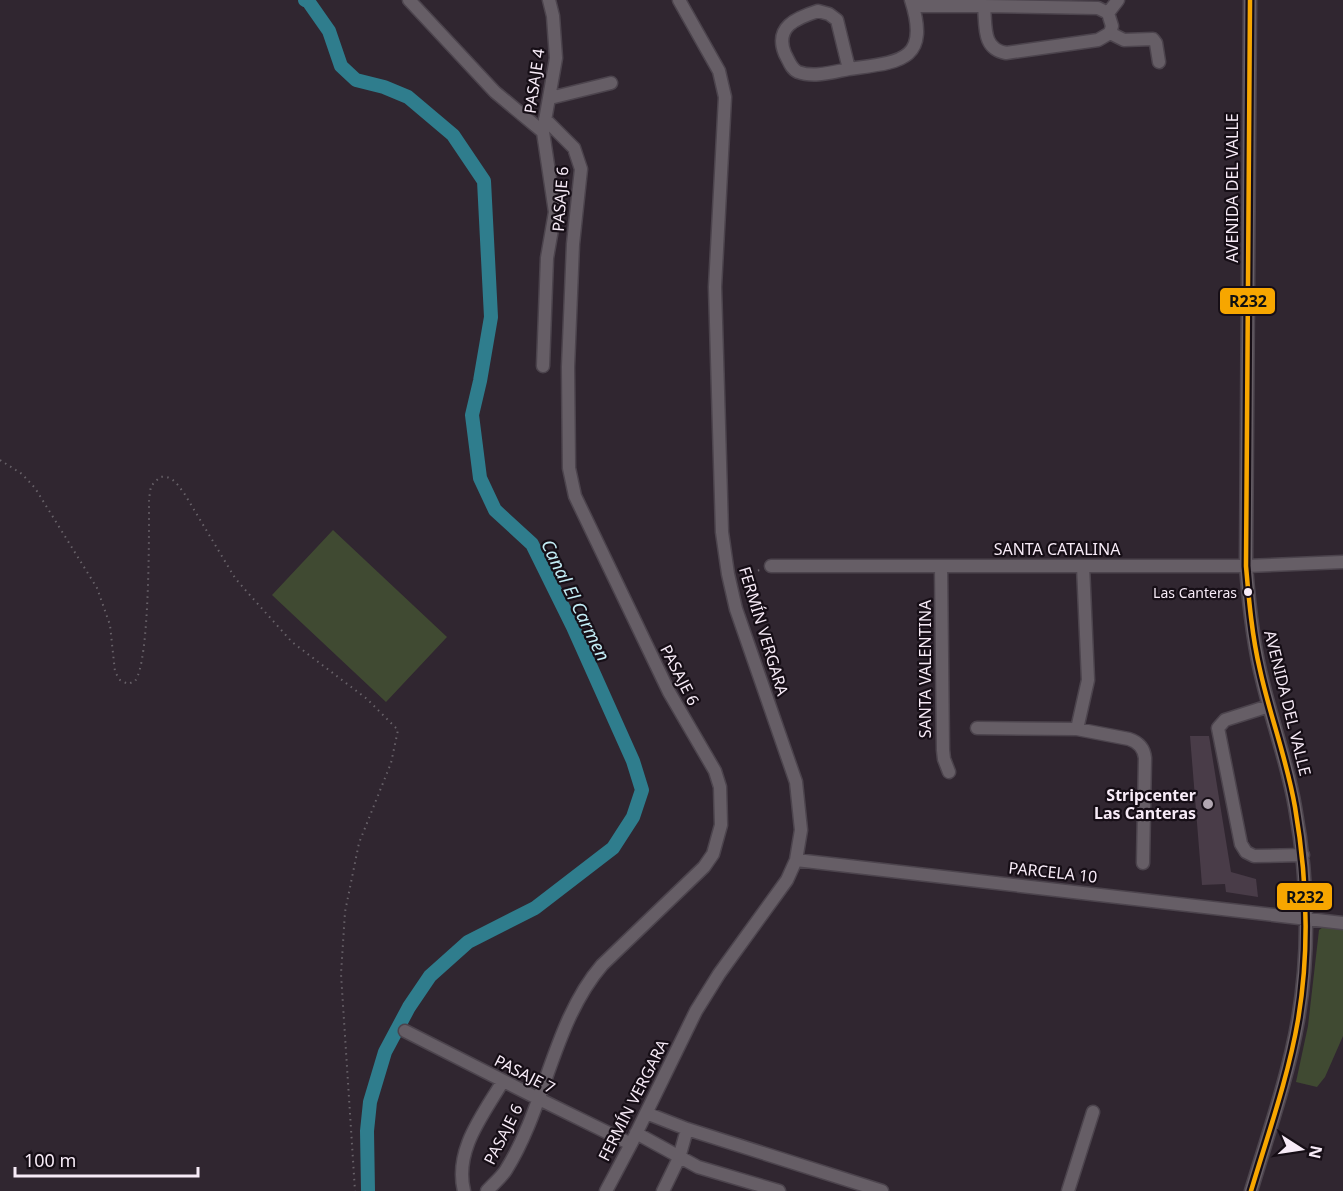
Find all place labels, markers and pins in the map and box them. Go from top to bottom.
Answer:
place label: Las Canteras [1153,583,1237,602]
marker: Las Canteras [1242,586,1254,598]
place label: Stripcenter Las Canteras [1094,784,1196,824]
marker: Stripcenter Las Canteras [1201,797,1215,811]

